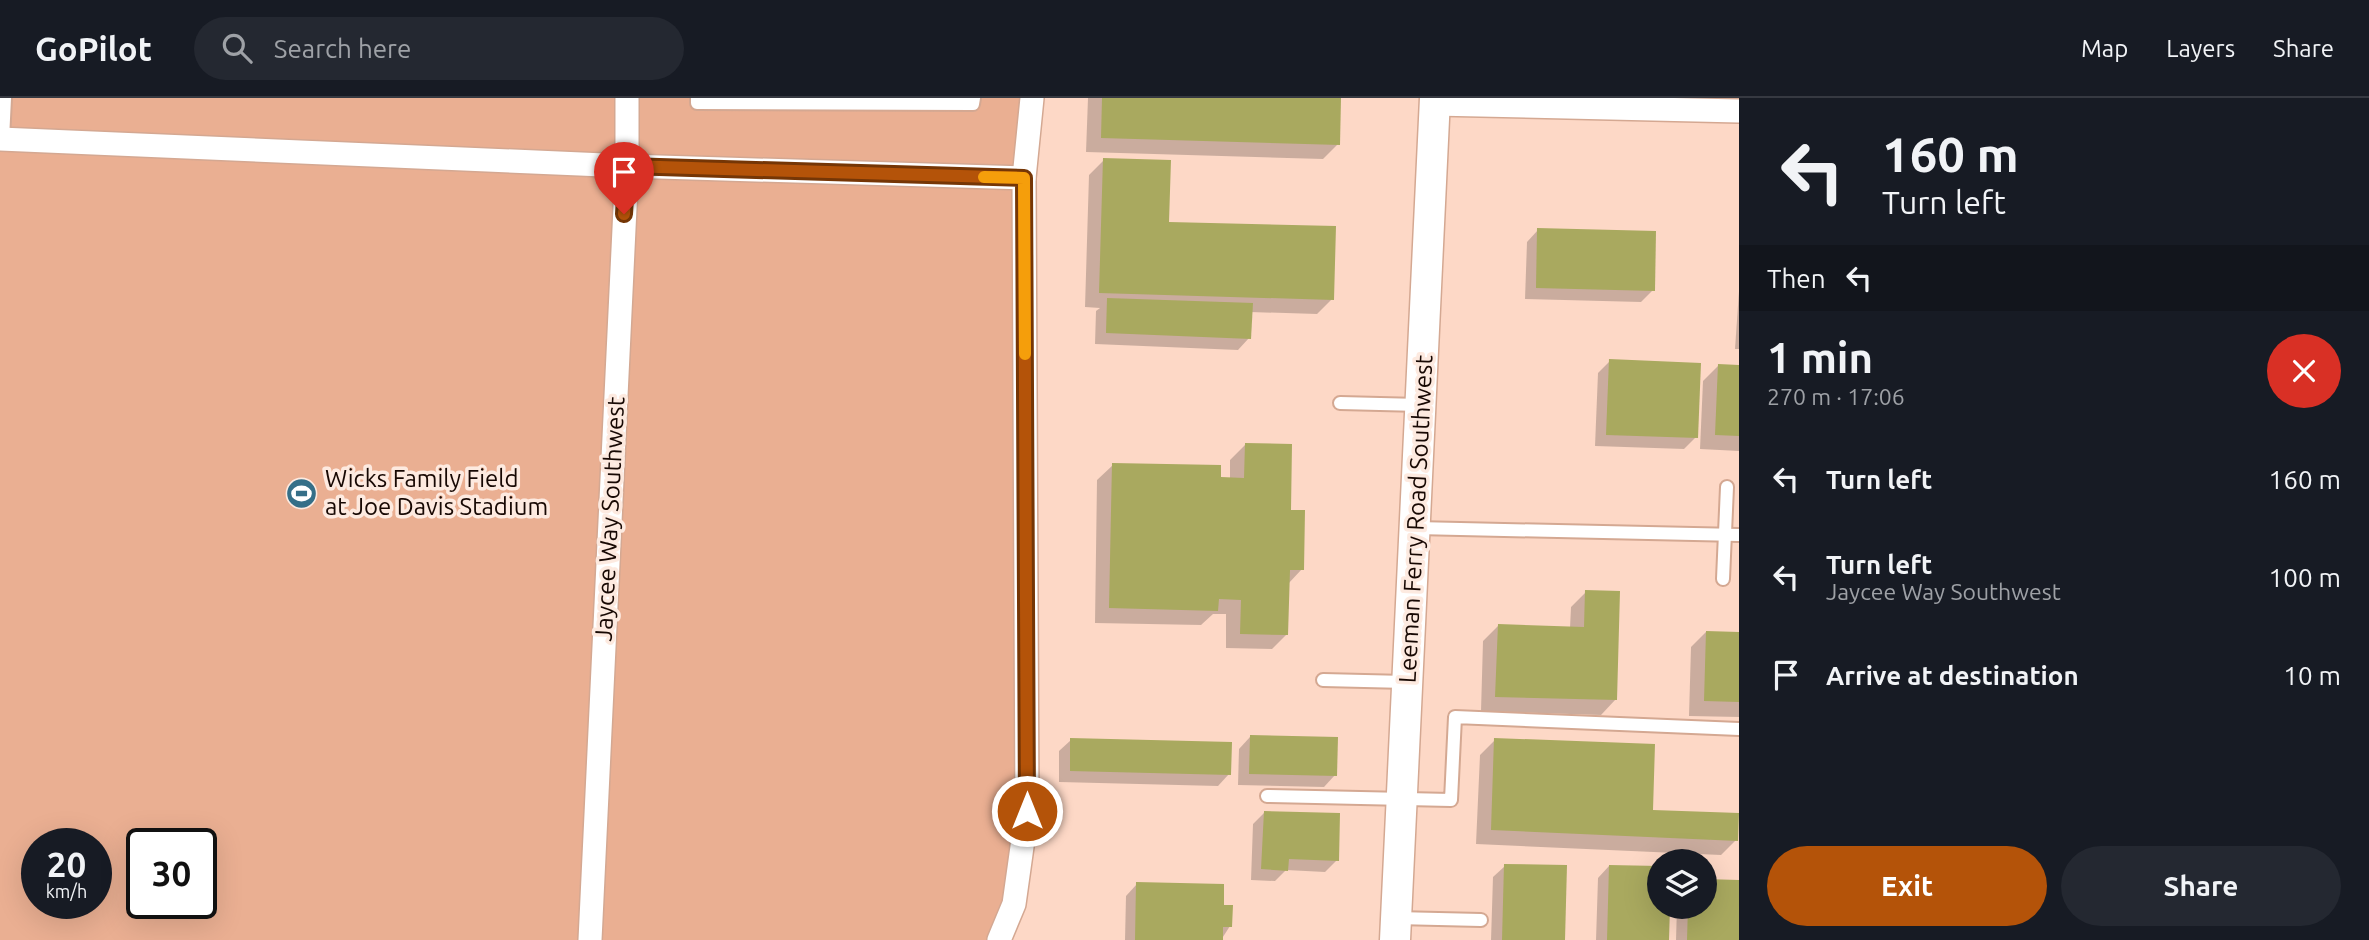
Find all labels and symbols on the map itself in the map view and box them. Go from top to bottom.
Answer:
pin [594,142,654,214]
street label: Leeman Ferry Road Southwest [1393,354,1438,684]
street label: Jaycee Way Southwest [590,395,629,642]
place label: Wicks Family Field at Joe Davis Stadium [325,465,548,520]
sports icon: Wicks Family Field at Joe Davis Stadium [285,476,319,510]
position arrow [990,774,1064,848]
speed limit sign: 30 [126,828,217,919]

